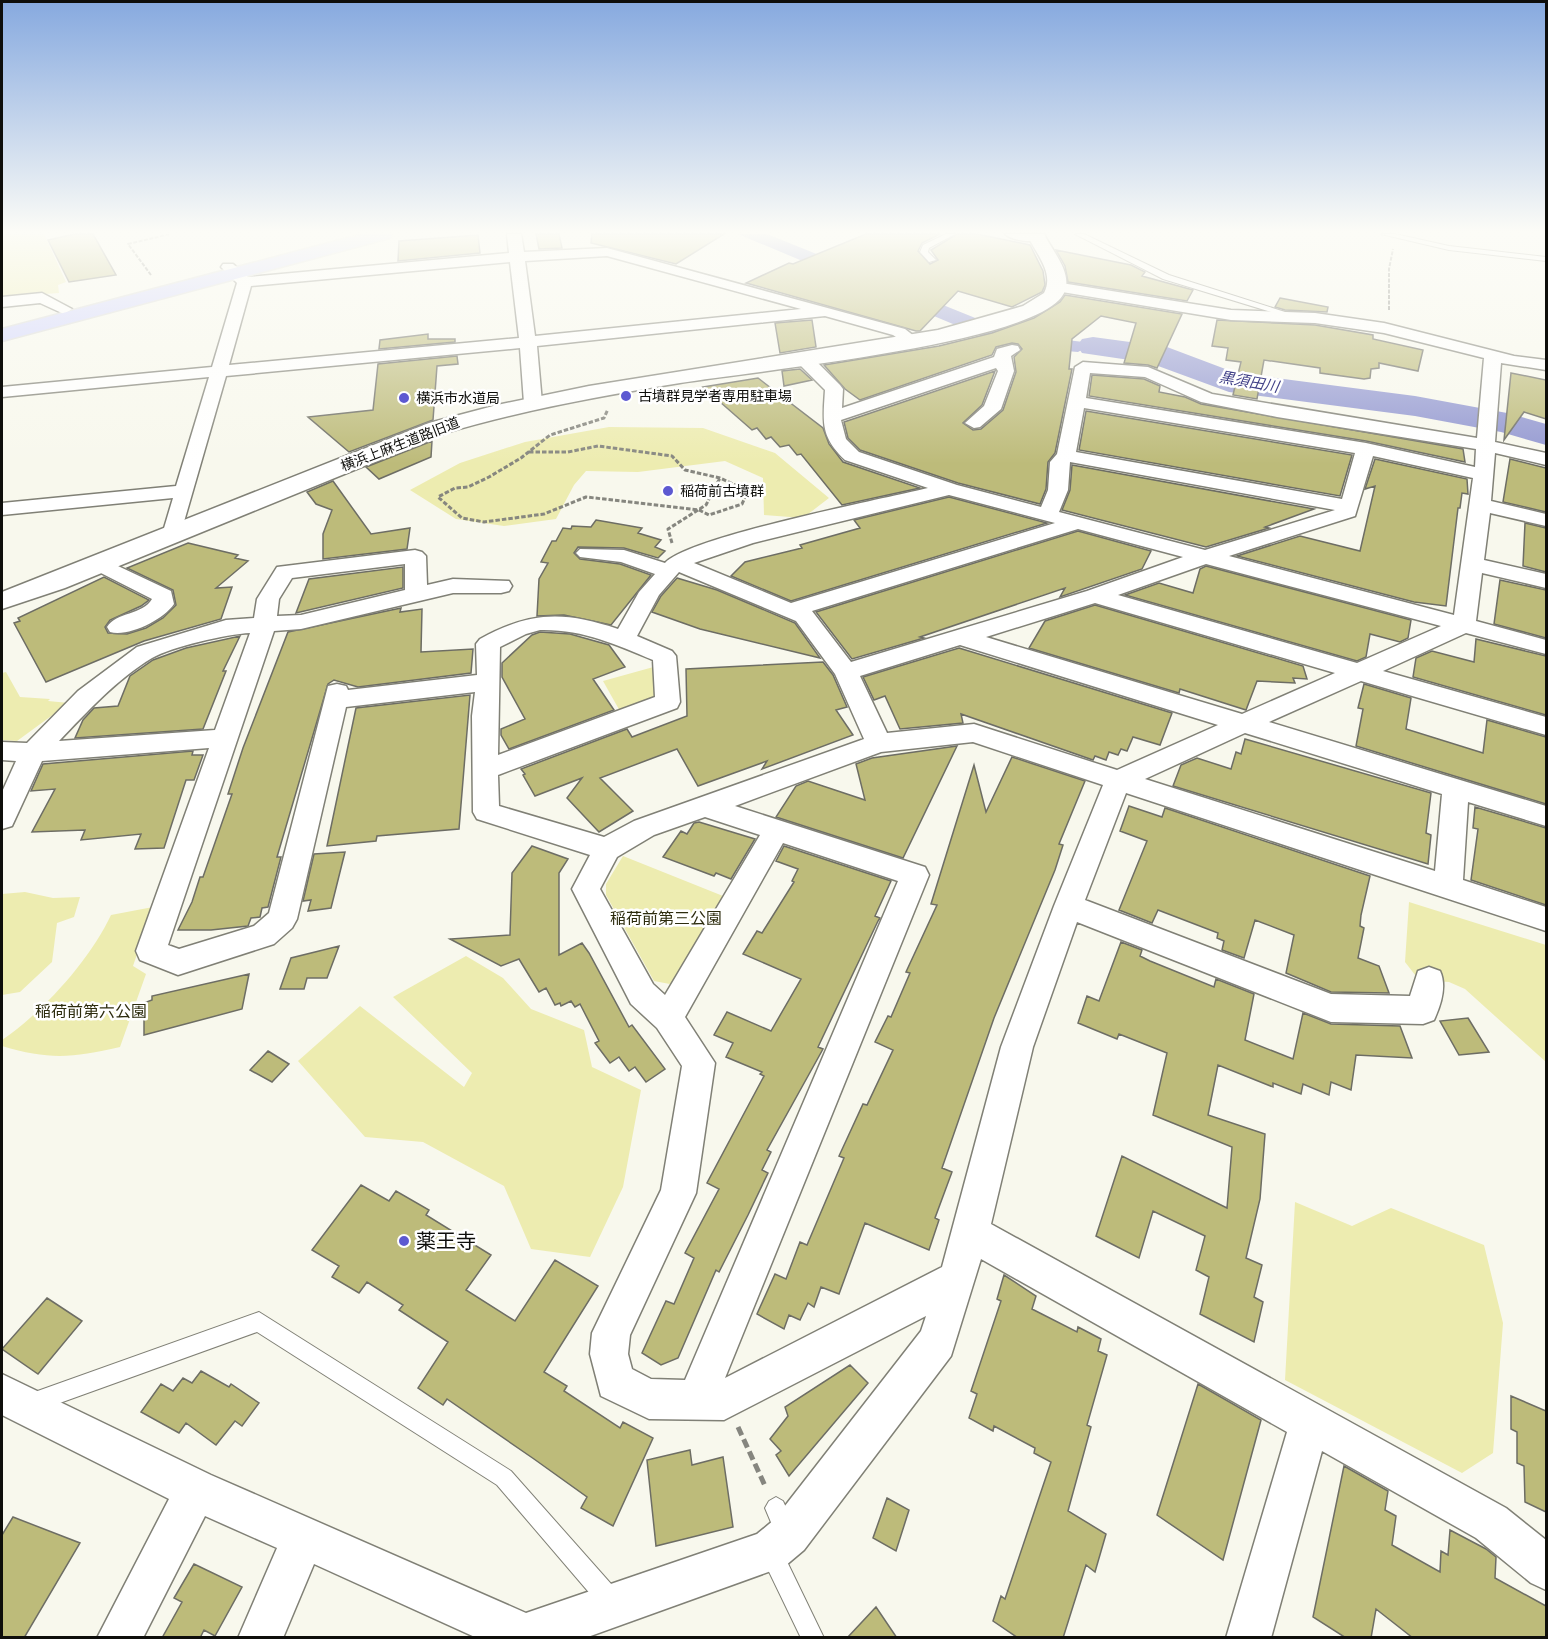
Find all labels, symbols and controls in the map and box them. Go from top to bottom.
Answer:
water label: 黒須田川 [1218,368,1282,397]
place label: 古墳群見学者専用駐車場 [638,388,792,405]
marker: 古墳群見学者専用駐車場 [619,389,633,403]
place label: 横浜市水道局 [416,390,500,407]
marker: 横浜市水道局 [397,391,411,405]
street label: 横浜上麻生道路旧道 [338,414,462,475]
place label: 稲荷前古墳群 [680,483,764,500]
marker: 稲荷前古墳群 [661,484,675,498]
park label: 稲荷前第三公園 [610,910,722,929]
park label: 稲荷前第六公園 [35,1003,147,1022]
place label: 薬王寺 [416,1230,476,1254]
marker: 薬王寺 [397,1234,411,1248]

